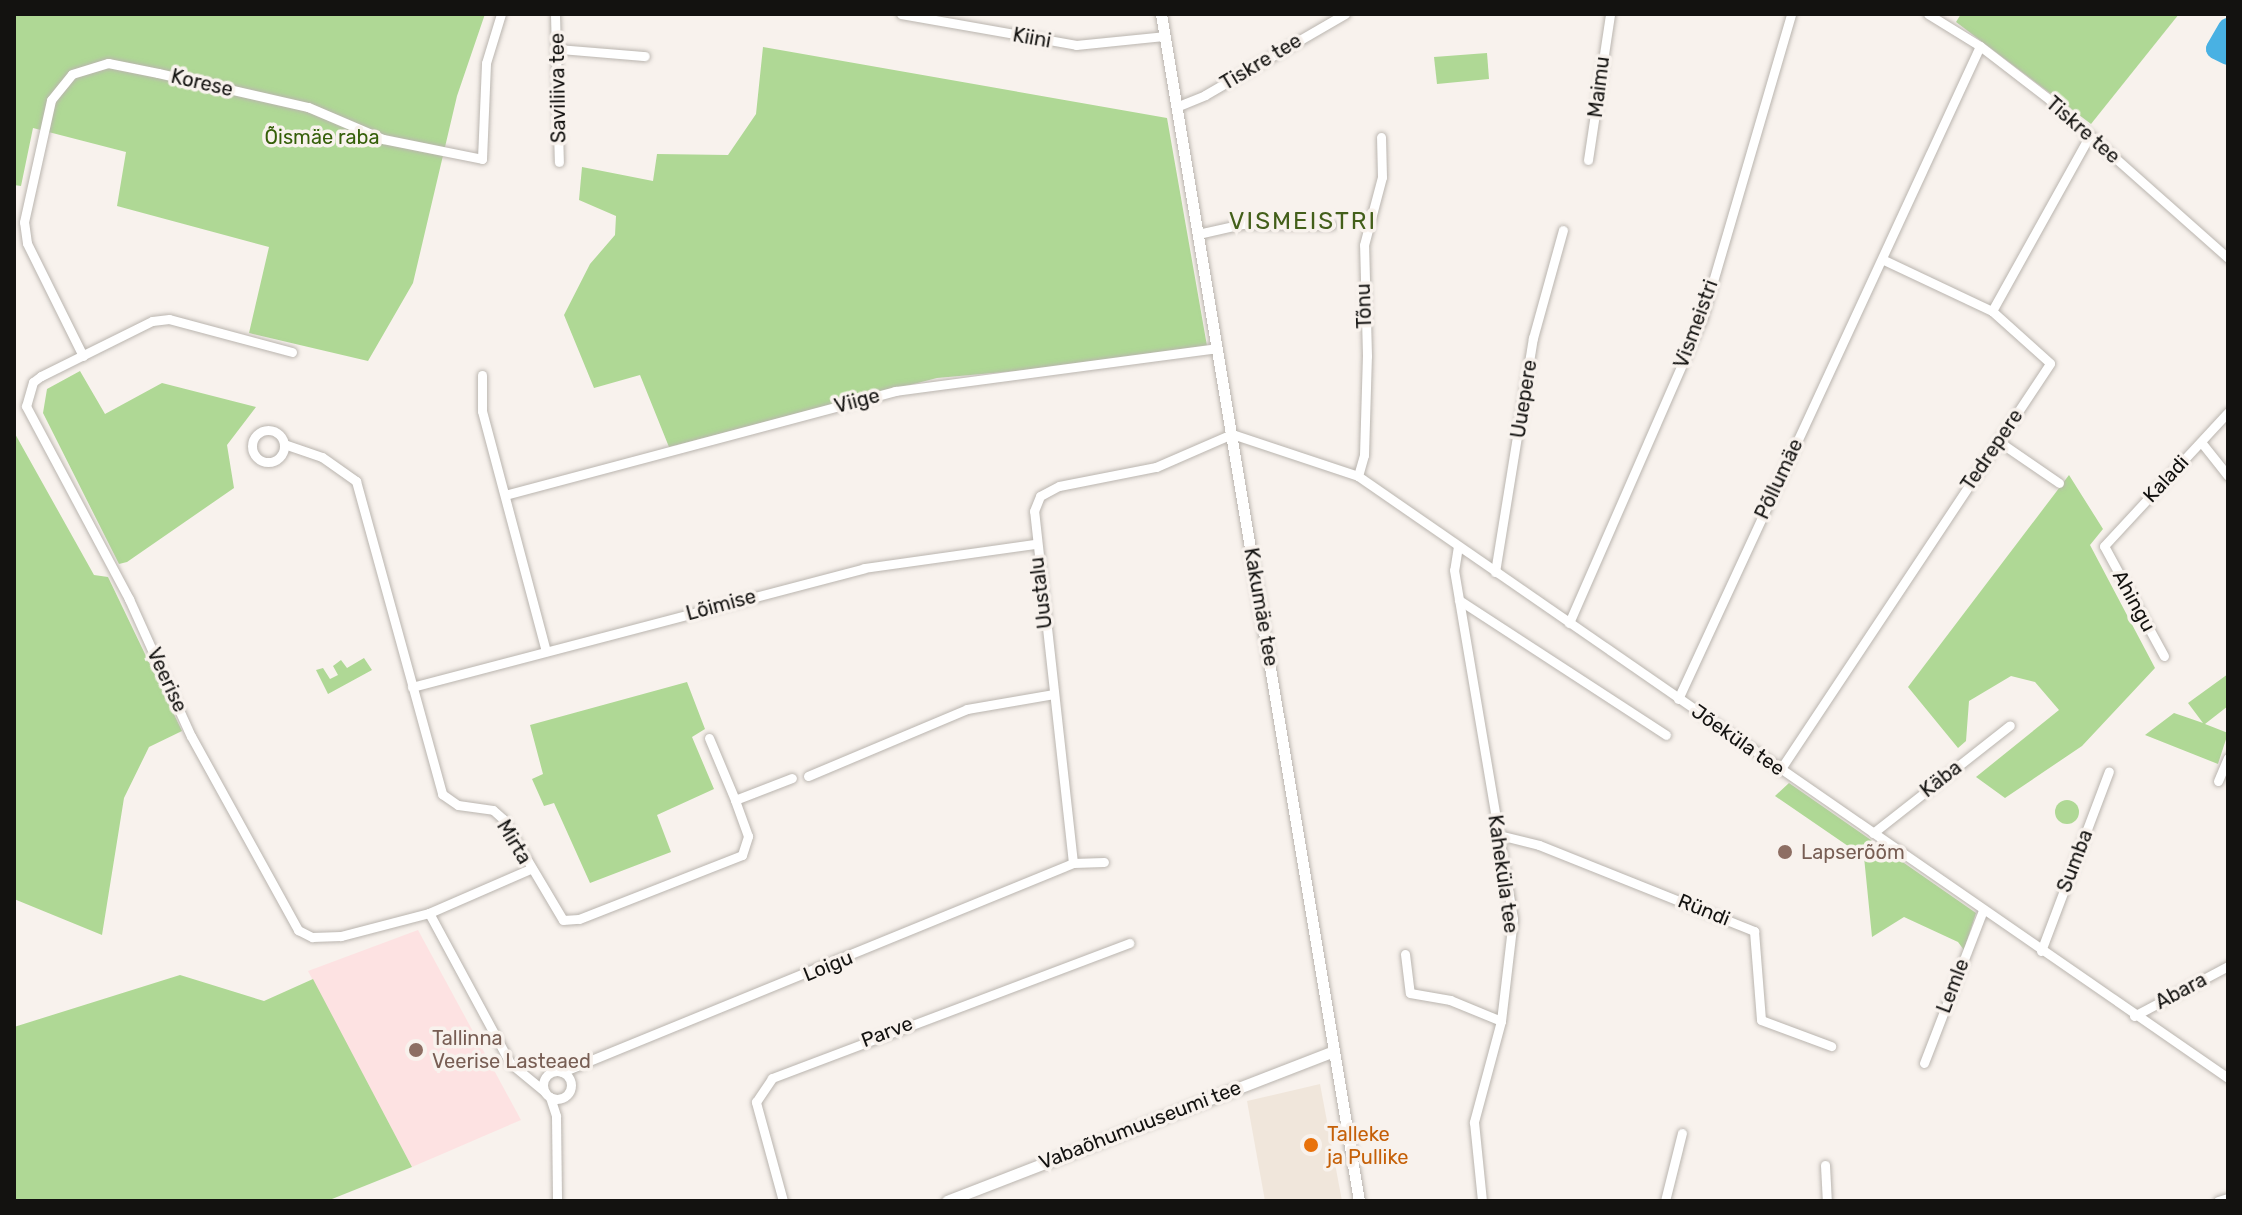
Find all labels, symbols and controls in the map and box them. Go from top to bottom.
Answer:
street label: Kiini [1011,23,1053,53]
street label: Tiskre tee [1216,28,1306,96]
street label: Saviliiva tee [545,33,571,143]
street label: Maimu [1583,55,1615,119]
street label: Korese [169,64,235,102]
street label: Tiskre tee [2041,91,2125,169]
park label: Õismäe raba [265,125,379,149]
district label: VISMEISTRI [1229,208,1377,236]
street label: Vismeistri [1669,277,1723,371]
street label: Tõnu [1351,283,1377,329]
street label: Uuepere [1506,358,1542,440]
street label: Viige [832,383,882,419]
street label: Tedrepere [1956,405,2028,495]
street label: Põllumäe [1750,435,1808,523]
street label: Kaladi [2138,450,2194,508]
street label: Kakumäe tee [1239,546,1283,668]
street label: Uustalu [1025,556,1057,630]
street label: Ahingu [2107,566,2161,636]
street label: Lõimise [683,584,759,626]
street label: Veerise [142,644,192,716]
street label: Jõeküla tee [1687,699,1789,781]
street label: Käba [1916,755,1966,803]
street label: Kaheküla tee [1483,813,1523,935]
street label: Mirta [492,816,536,868]
street label: Sumba [2052,826,2098,896]
place label: Lapserõõm [1801,840,1905,864]
marker: Lapserõõm [1776,843,1794,861]
street label: Ründi [1674,889,1734,931]
street label: Loigu [800,945,856,987]
street label: Lemle [1932,956,1974,1016]
street label: Abara [2151,968,2211,1014]
street label: Parve [858,1011,916,1053]
place label: Tallinna Veerise Lasteaed [432,1026,591,1073]
marker: Tallinna Veerise Lasteaed [407,1041,425,1059]
street label: Vabaõhumuuseumi tee [1035,1075,1245,1175]
place label: Talleke ja Pullike [1327,1122,1408,1169]
marker: Talleke ja Pullike [1302,1136,1320,1154]

